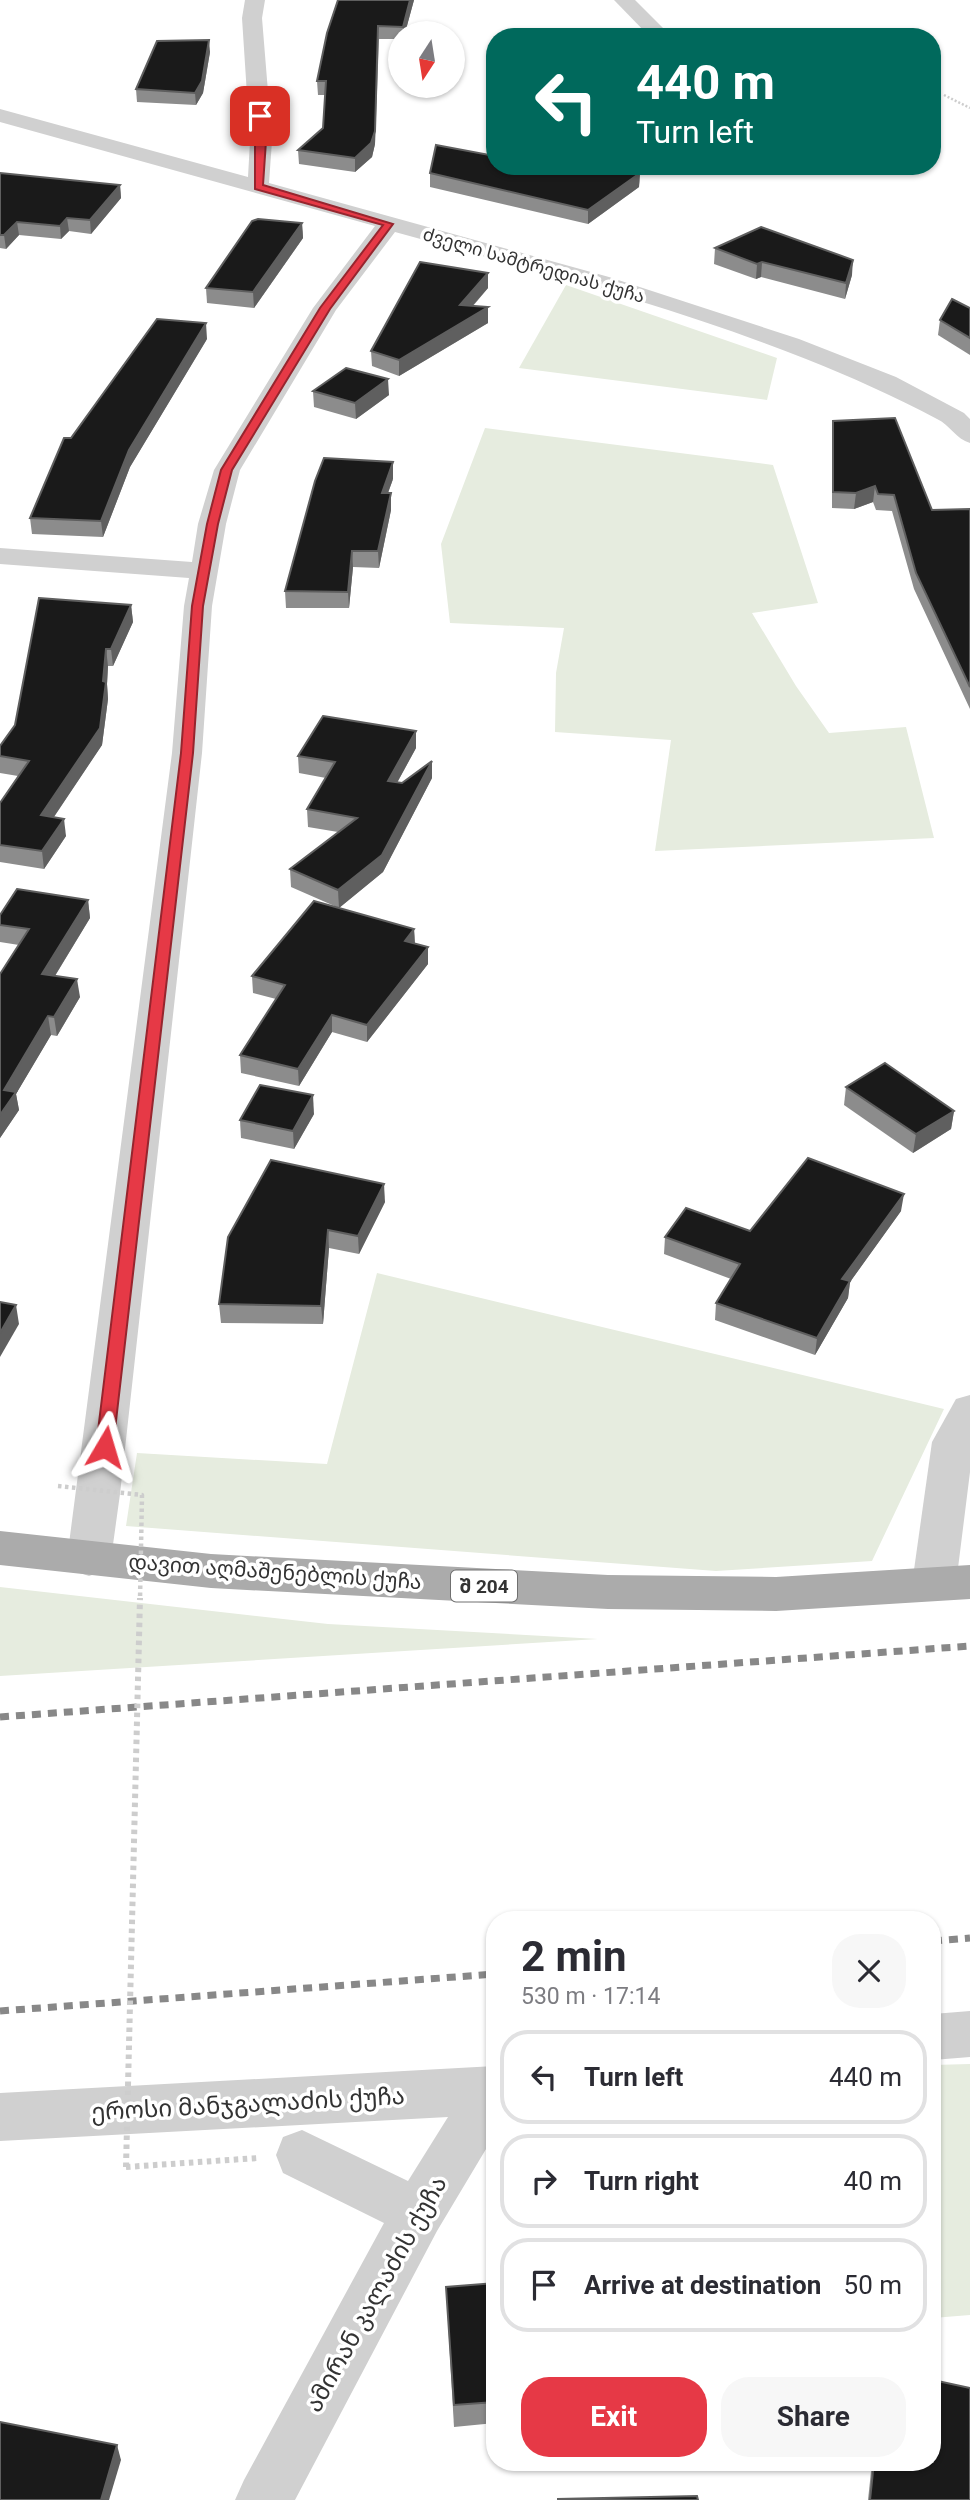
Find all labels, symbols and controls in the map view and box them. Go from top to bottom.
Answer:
north arrow [388,21,466,98]
map controls [388,21,465,98]
text: 440 m [636,54,775,111]
icon: left [521,56,612,147]
pin [230,86,290,146]
icon: arrive [241,97,279,135]
text: Turn left [636,113,754,151]
street label: ძველი სამტრედიას ქუჩა [420,223,647,308]
position arrow [68,1410,142,1484]
street label: დავით აღმაშენებლის ქუჩა [127,1550,422,1595]
road number: შ 204 [451,1570,517,1602]
text: 2 min [521,1932,627,1981]
button: close [832,1934,906,2008]
text: 530 m · 17:14 [521,1983,660,2010]
icon: left [525,2058,563,2096]
text: Turn left [584,2062,683,2092]
text: 440 m [829,2062,902,2092]
street label: ეროსი მანჯგალაძის ქუჩა [91,2082,405,2126]
icon: right [525,2162,563,2200]
text: Turn right [584,2166,699,2196]
text: 40 m [844,2166,902,2196]
street label: ამირან კალაძის ქუჩა [299,2171,453,2417]
icon: arrive [525,2266,563,2304]
text: Arrive at destination [584,2270,821,2300]
text: 50 m [844,2270,902,2300]
button: Exit [521,2377,707,2457]
button: Share [721,2377,906,2457]

